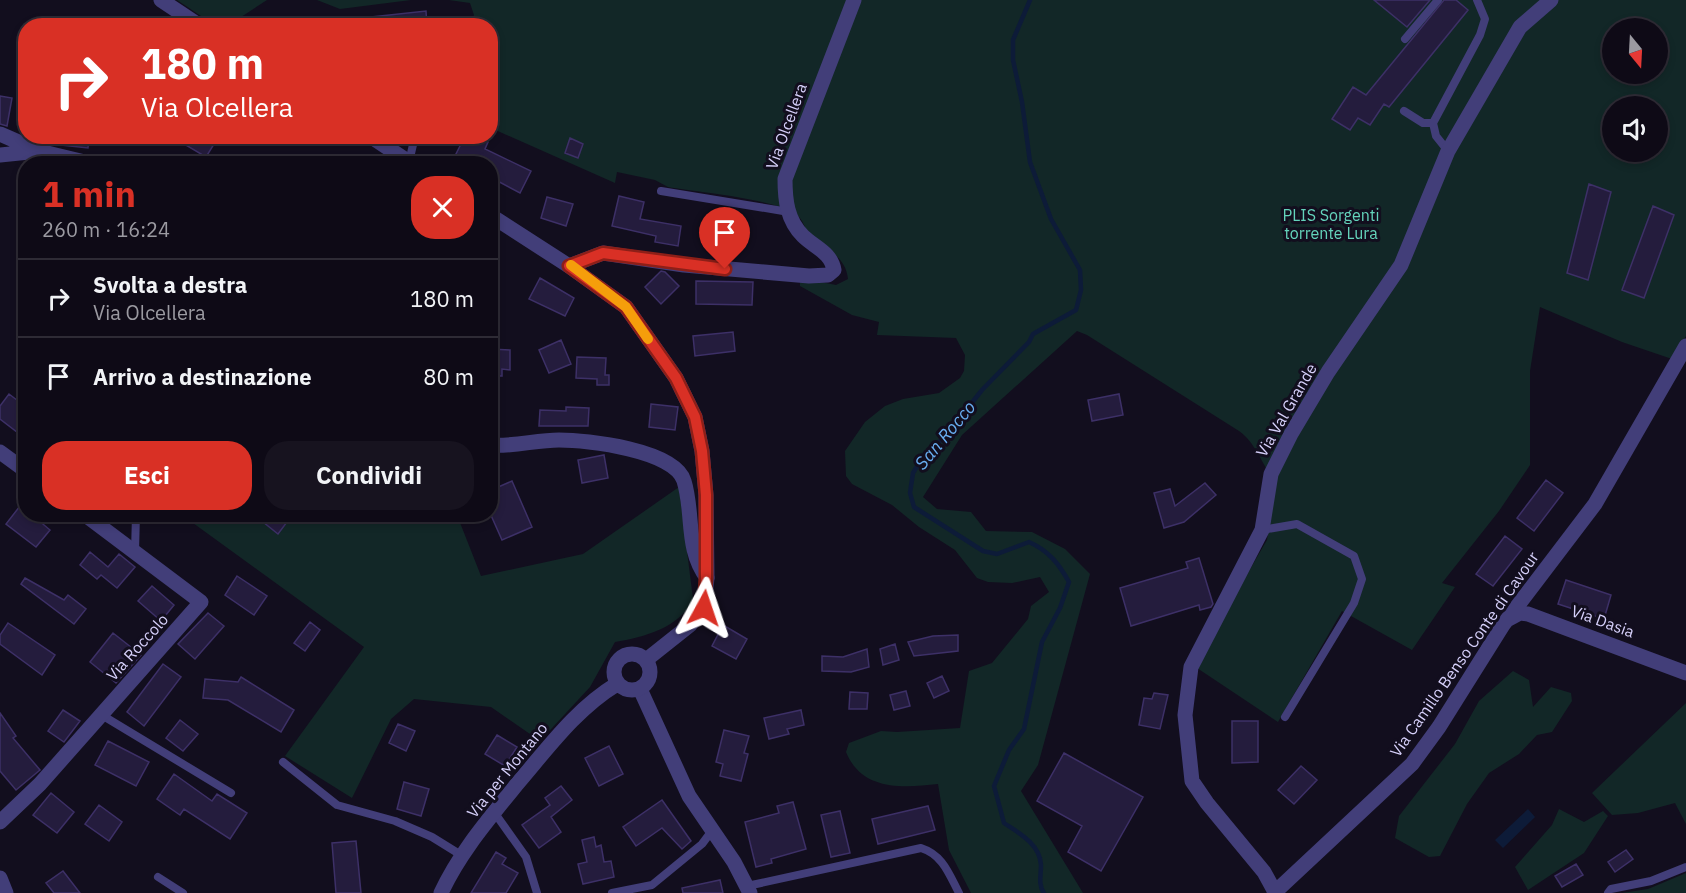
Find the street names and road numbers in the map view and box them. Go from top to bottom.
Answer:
street label: Via Olcellera [761,80,811,172]
street label: Via Val Grande [1251,360,1321,460]
street label: Via Camillo Benso Conte di Cavour [1385,547,1543,760]
street label: Via Dasia [1569,600,1638,642]
street label: Via Roccolo [102,609,172,685]
street label: Via per Montano [462,718,552,822]

